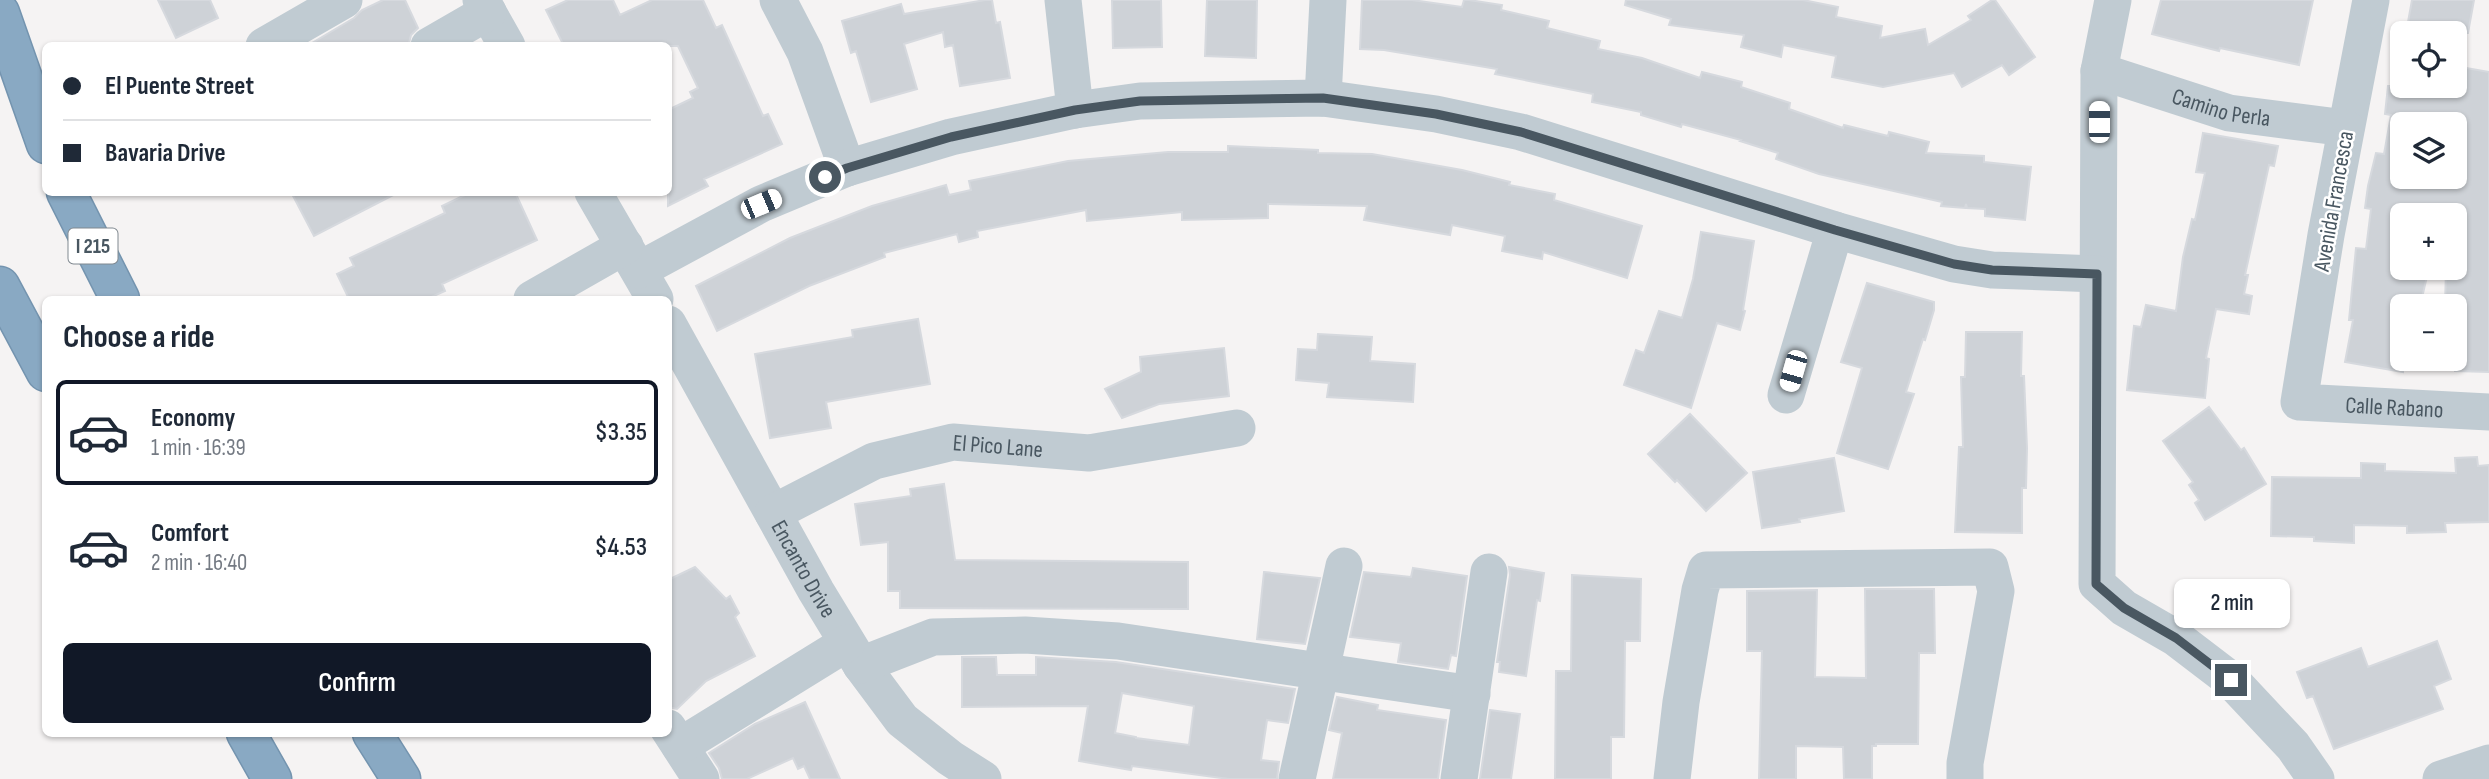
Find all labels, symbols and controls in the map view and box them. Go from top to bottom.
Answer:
map controls [2390,21,2467,371]
button: locate [2390,21,2467,98]
text: El Puente Street [105,71,254,102]
street label: Camino Perla [2168,83,2272,133]
car [2089,101,2110,143]
button: layers [2390,112,2467,189]
street label: Avenida Francesca [2308,129,2360,274]
text: Bavaria Drive [105,138,226,169]
route start [809,161,841,193]
car [738,186,785,222]
button: + [2390,203,2467,280]
road number: I 215 [68,229,118,264]
button: − [2390,294,2467,371]
text: Choose a ride [63,318,215,357]
car [1778,348,1809,394]
street label: Calle Rabano [2345,391,2444,425]
icon: car [67,401,130,464]
text: Economy [151,403,235,434]
text: $3.35 [595,417,647,448]
street label: El Pico Lane [952,429,1044,464]
text: 1 min · 16:39 [151,434,246,462]
icon: car [67,516,130,579]
street label: Encanto Drive [765,516,842,623]
text: Comfort [151,518,229,549]
text: $4.53 [594,532,647,563]
text: 2 min · 16:40 [151,549,247,577]
callout: 2 min [2173,578,2289,628]
text: 2 min [2210,589,2254,617]
button: Confirm [63,643,651,723]
route end [2215,664,2247,696]

